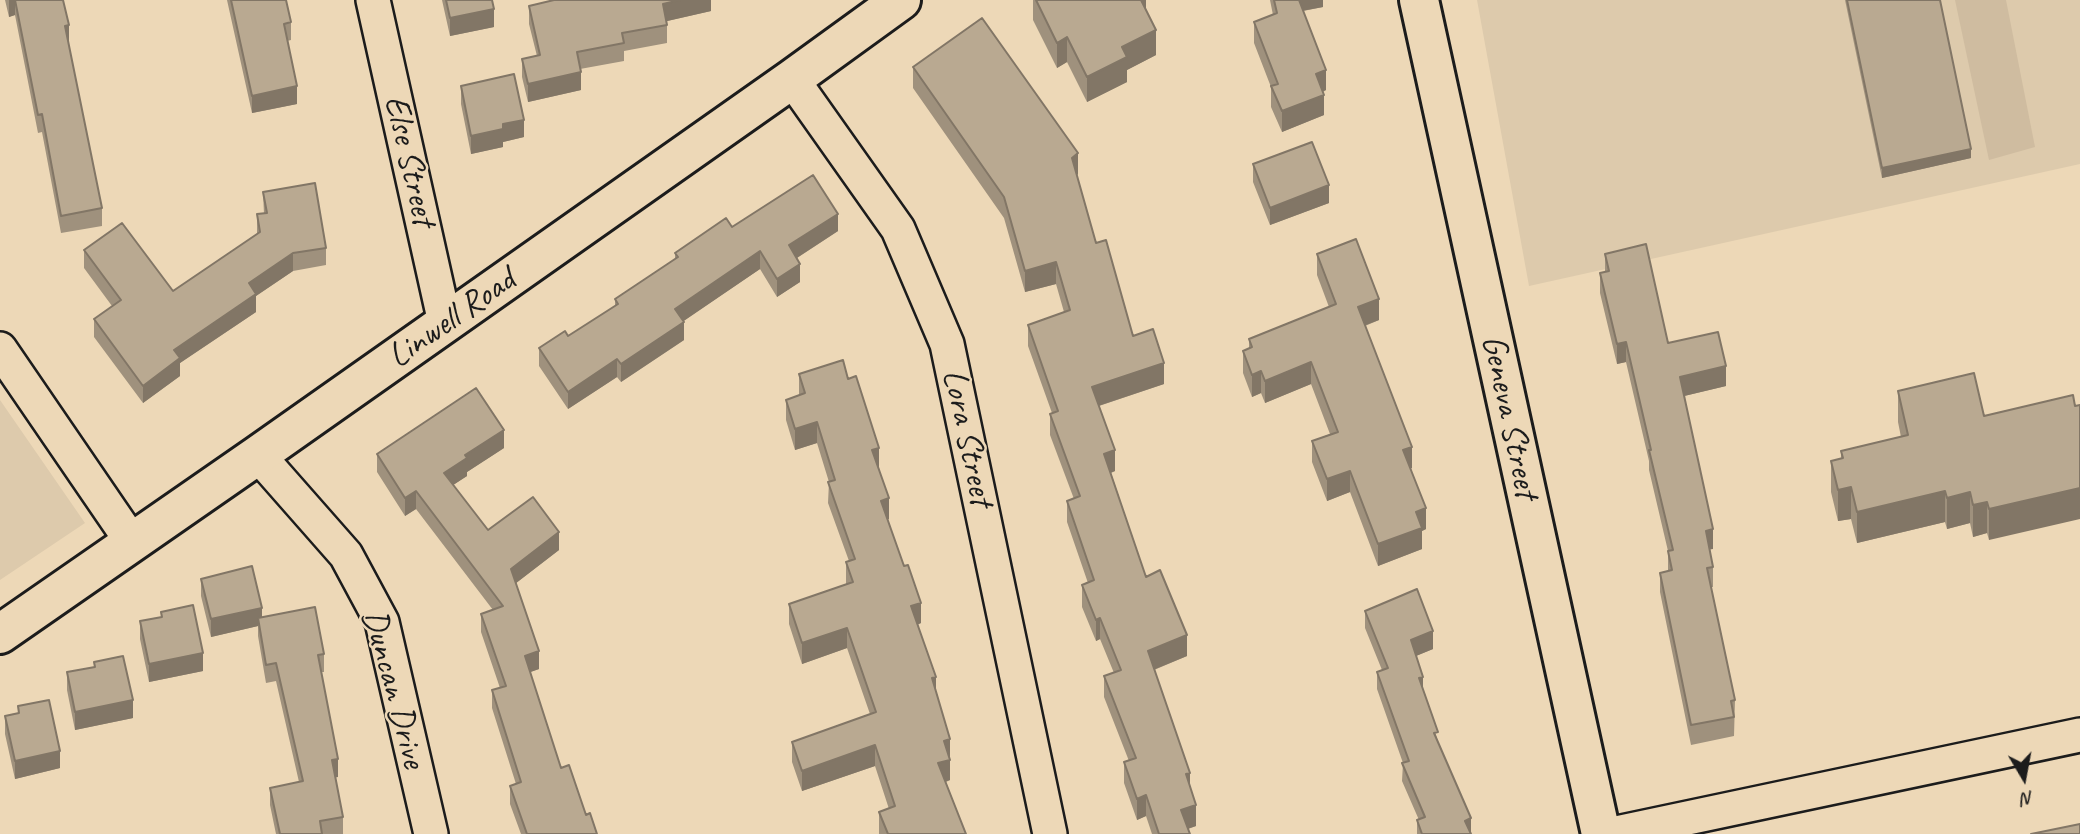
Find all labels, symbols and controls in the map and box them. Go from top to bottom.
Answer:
street label: Else Street [374,92,444,230]
street label: Linwell Road [380,260,524,378]
street label: Geneva Street [1471,331,1547,503]
street label: Lora Street [932,366,1002,510]
street label: Duncan Drive [352,605,434,773]
north arrow [1989,743,2059,813]
text: N [2020,786,2036,812]

